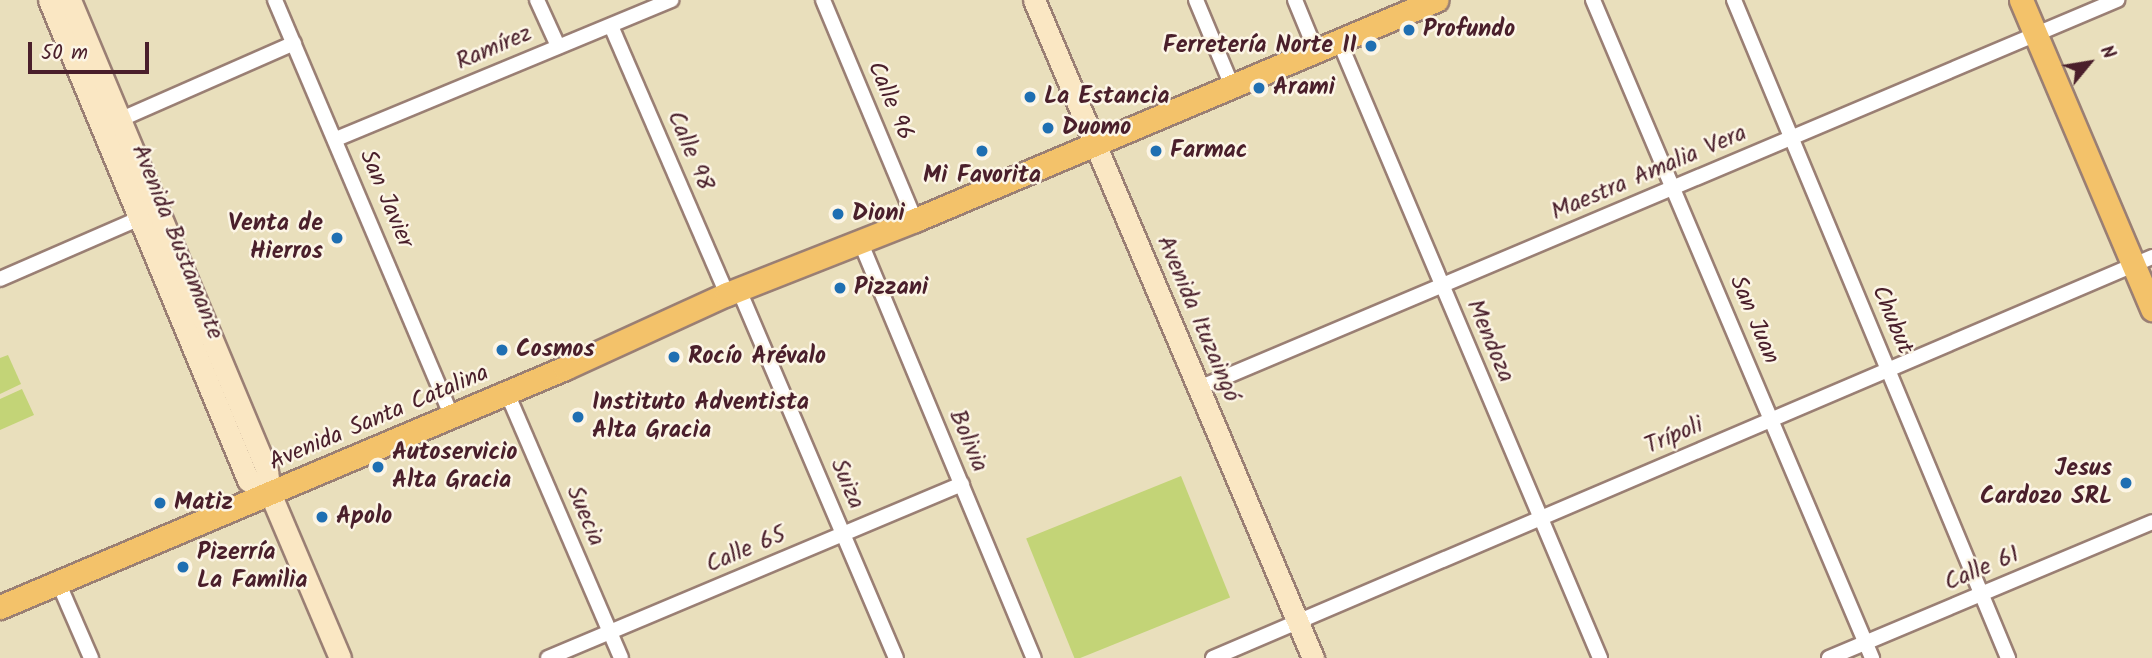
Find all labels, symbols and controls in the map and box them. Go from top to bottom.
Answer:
place label: Profundo [1423,16,1515,44]
street label: Ramírez [452,19,536,77]
marker: Profundo [1401,22,1417,38]
scale bar [32,28,152,72]
north arrow [2054,28,2124,98]
place label: Ferretería Norte II [1163,32,1357,60]
text: 50 m [41,37,88,70]
marker: Ferretería Norte II [1363,38,1379,54]
text: N [2091,40,2123,65]
street label: Calle 96 [861,57,919,145]
place label: Arami [1273,74,1335,102]
marker: Arami [1251,80,1267,96]
place label: La Estancia [1044,83,1170,111]
marker: La Estancia [1022,89,1038,105]
street label: Calle 98 [660,107,720,195]
place label: Duomo [1062,114,1131,142]
street label: Maestra Amalia Vera [1547,119,1751,227]
marker: Duomo [1040,120,1056,136]
place label: Farmac [1170,137,1248,165]
street label: Avenida Bustamante [125,140,229,344]
marker: Mi Favorita [974,143,990,159]
marker: Farmac [1148,143,1164,159]
street label: San Javier [353,146,419,252]
place label: Mi Favorita [923,162,1041,190]
place label: Dioni [852,200,905,228]
marker: Dioni [830,206,846,222]
place label: Venta de Hierros [228,210,323,266]
marker: Venta de Hierros [329,230,345,246]
street label: Avenida Ituzaingó [1150,232,1246,406]
street label: San Juan [1723,271,1785,369]
place label: Pizzani [854,274,928,302]
marker: Pizzani [832,280,848,296]
street label: Chubut [1865,281,1919,359]
street label: Mendoza [1460,295,1520,387]
place label: Cosmos [516,336,595,364]
marker: Cosmos [494,342,510,358]
place label: Rocío Arévalo [688,343,826,371]
marker: Rocío Arévalo [666,349,682,365]
street label: Avenida Santa Catalina [265,359,493,477]
place label: Instituto Adventista Alta Gracia [592,389,809,445]
street label: Bolivia [942,406,994,476]
marker: Instituto Adventista Alta Gracia [570,409,586,425]
street label: Trípoli [1641,411,1707,461]
place label: Autoservicio Alta Gracia [392,439,517,495]
street label: Suiza [824,455,870,513]
place label: Jesus Cardozo SRL [1980,455,2112,511]
marker: Autoservicio Alta Gracia [370,459,386,475]
marker: Jesus Cardozo SRL [2118,475,2134,491]
street label: Suecia [559,481,611,551]
place label: Matiz [174,489,233,517]
marker: Matiz [152,495,168,511]
place label: Apolo [336,503,392,531]
marker: Apolo [314,509,330,525]
street label: Calle 65 [702,520,790,580]
place label: Pizerría La Familia [197,539,308,595]
street label: Calle 61 [1940,540,2024,598]
marker: Pizerría La Familia [175,559,191,575]

